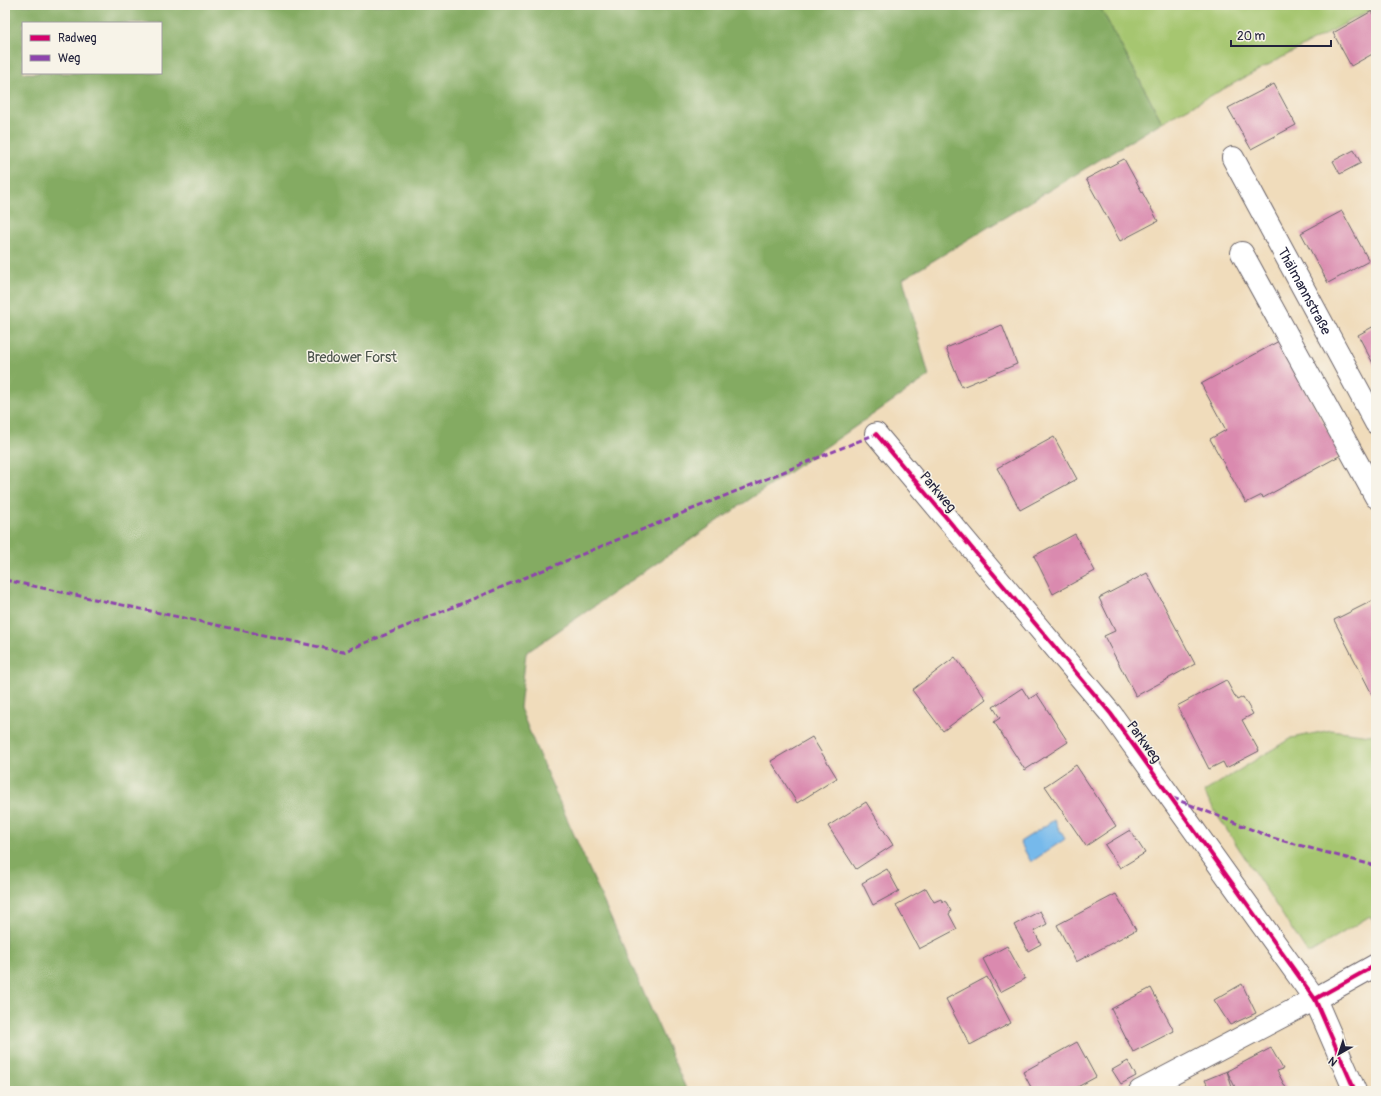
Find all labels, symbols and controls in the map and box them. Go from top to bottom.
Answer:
legend [22,22,162,74]
scale bar [1231,22,1331,48]
text: 20 m [1237,29,1266,44]
text: Radweg [58,31,96,46]
text: Weg [58,51,80,66]
street label: Thälmannstraße [1274,244,1335,337]
park label: Bredower Forst [307,349,397,366]
street label: Parkweg [916,468,960,516]
street label: Parkweg [1123,718,1165,766]
north arrow [1319,1034,1359,1074]
text: N [1326,1054,1340,1069]

